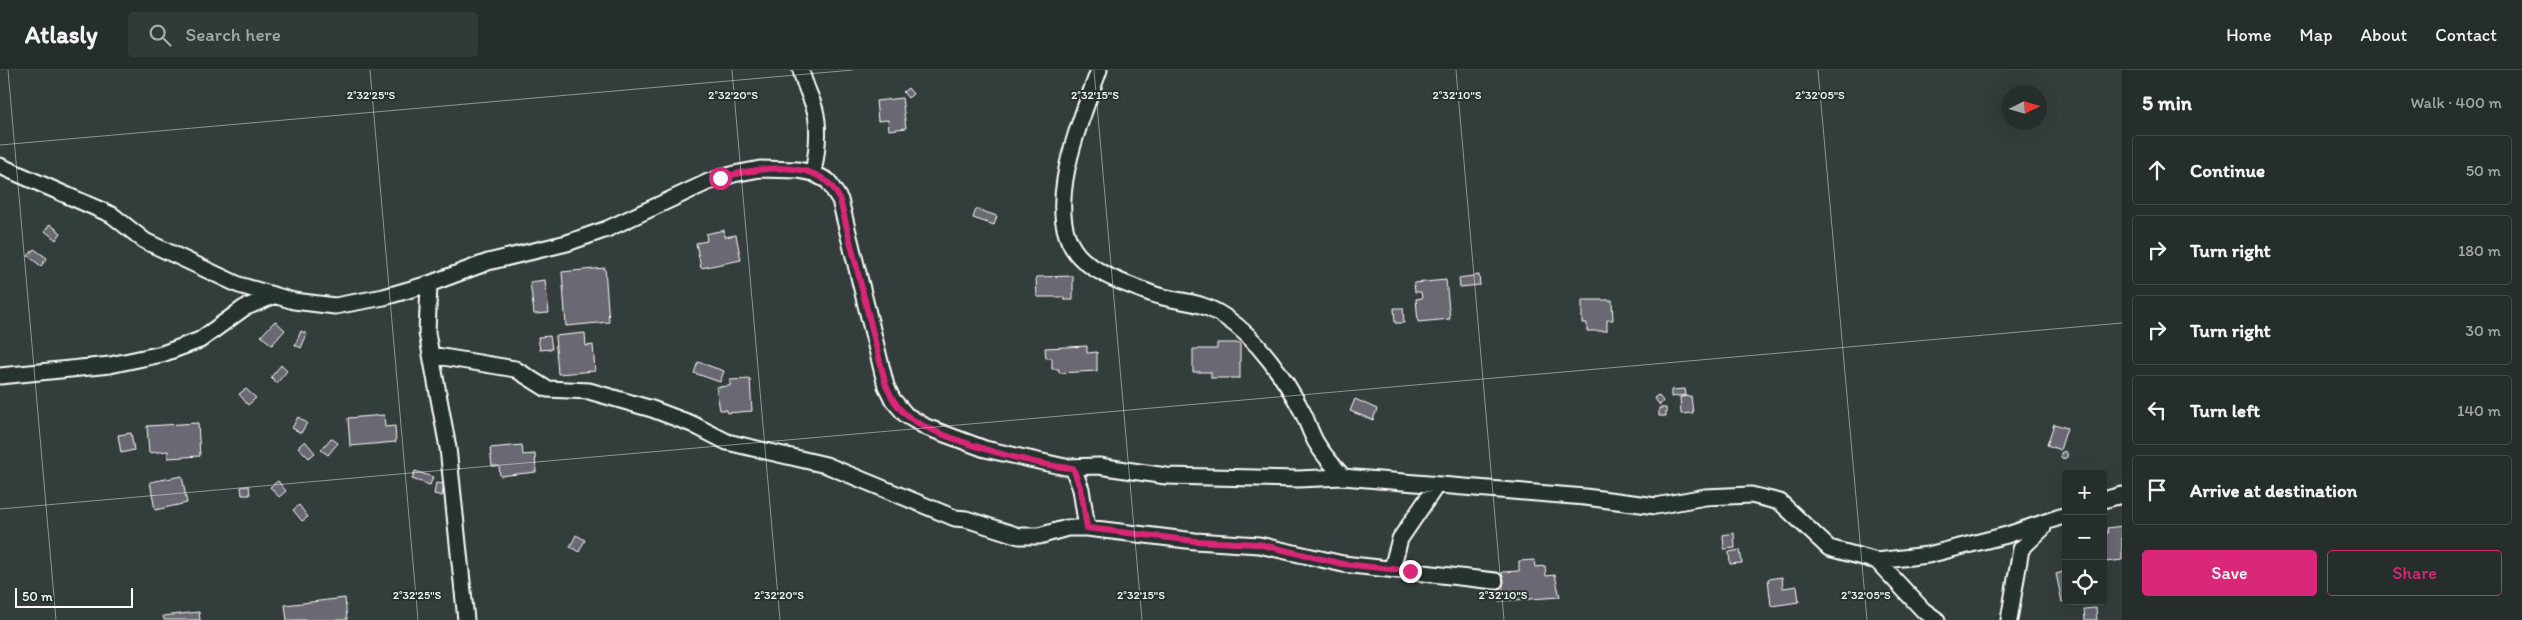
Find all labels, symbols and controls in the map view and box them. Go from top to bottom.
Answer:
search box [128,12,478,57]
text: Atlasly [25,20,98,49]
icon: search [146,21,174,49]
text: Search here [186,23,281,46]
text: Home [2226,24,2272,46]
text: Map [2300,24,2333,46]
text: About [2361,24,2407,46]
text: Contact [2435,24,2497,46]
north arrow [2002,85,2047,130]
text: 2°32'25"S [347,88,396,102]
text: 2°32'20"S [708,88,758,102]
text: 2°32'15"S [1071,88,1119,102]
text: 2°32'10"S [1432,88,1482,102]
text: 2°32'05"S [1795,88,1845,102]
text: 5 min [2142,90,2192,115]
text: Walk · 400 m [2410,93,2502,112]
icon: ahead [2143,156,2171,184]
text: Continue [2190,159,2265,182]
text: 50 m [2466,161,2501,180]
route start [709,167,732,190]
icon: right [2143,236,2171,264]
text: Turn right [2190,239,2271,262]
text: 180 m [2458,241,2501,260]
icon: right [2143,316,2171,344]
text: Turn right [2190,319,2271,342]
text: 30 m [2465,321,2501,340]
icon: left [2143,396,2171,424]
text: Turn left [2190,399,2260,422]
text: 140 m [2457,401,2501,420]
map controls [2062,470,2107,605]
button: + [2062,470,2107,515]
icon: arrive [2143,476,2171,504]
text: Arrive at destination [2190,479,2357,502]
button: − [2062,515,2107,560]
button: Save [2142,550,2317,596]
button: Share [2327,550,2502,596]
route end [1399,560,1422,583]
button: locate [2062,560,2107,605]
scale bar [15,585,132,608]
text: 50 m [22,588,53,605]
text: 2°32'25"S [393,588,442,602]
text: 2°32'20"S [754,588,804,602]
text: 2°32'15"S [1117,588,1165,602]
text: 2°32'10"S [1478,588,1528,602]
text: 2°32'05"S [1841,588,1891,602]

